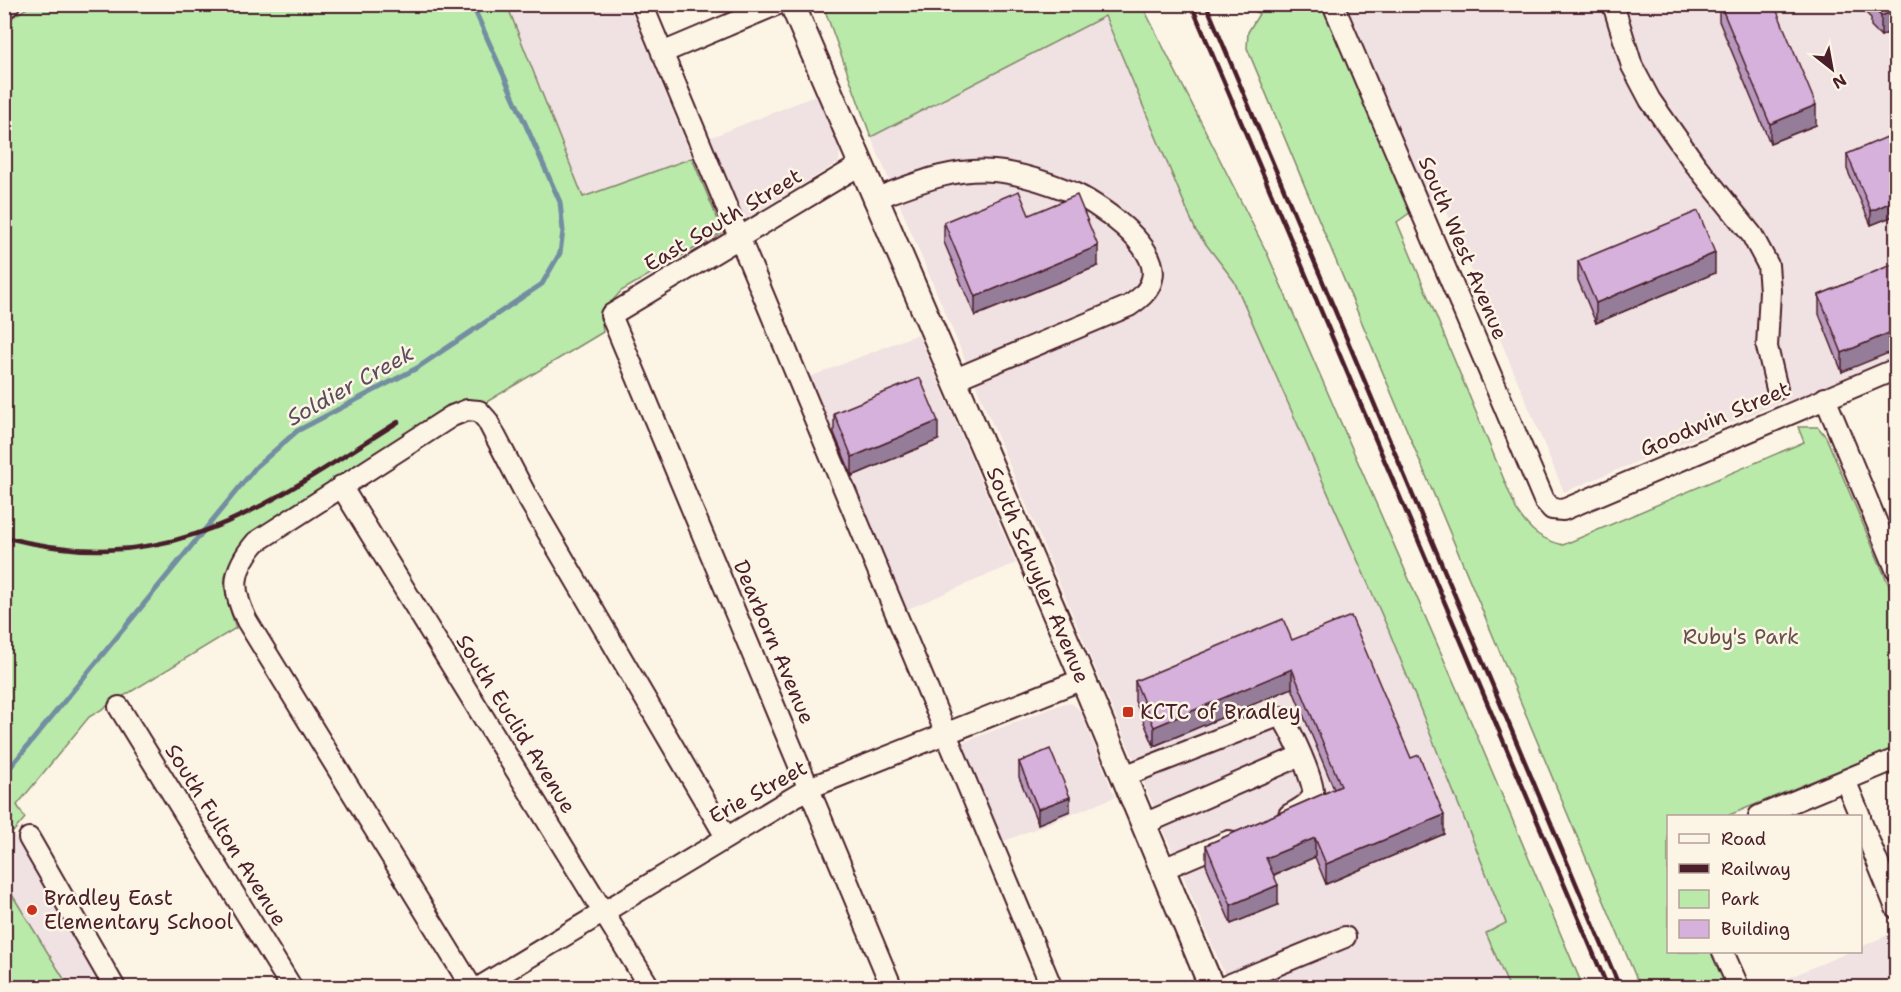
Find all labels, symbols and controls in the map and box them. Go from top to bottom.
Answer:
north arrow [1802,39,1862,99]
text: N [1829,69,1850,94]
street label: South West Avenue [1412,152,1514,344]
street label: East South Street [639,162,807,278]
water label: Soldier Creek [281,338,420,432]
street label: Goodwin Street [1636,375,1794,463]
street label: South Schuyler Avenue [980,463,1096,687]
street label: Dearborn Avenue [727,556,821,728]
park label: Ruby's Park [1683,623,1799,651]
street label: South Euclid Avenue [450,629,582,819]
place label: KCTC of Bradley [1140,698,1301,726]
marker: KCTC of Bradley [1121,705,1135,719]
street label: South Fulton Avenue [159,739,293,931]
street label: Erie Street [704,754,812,830]
legend [1667,815,1862,953]
text: Road [1721,827,1766,851]
text: Railway [1721,857,1791,881]
place label: Bradley East Elementary School [44,884,234,936]
text: Park [1721,887,1760,911]
marker: Bradley East Elementary School [25,903,39,917]
text: Building [1721,917,1790,941]

